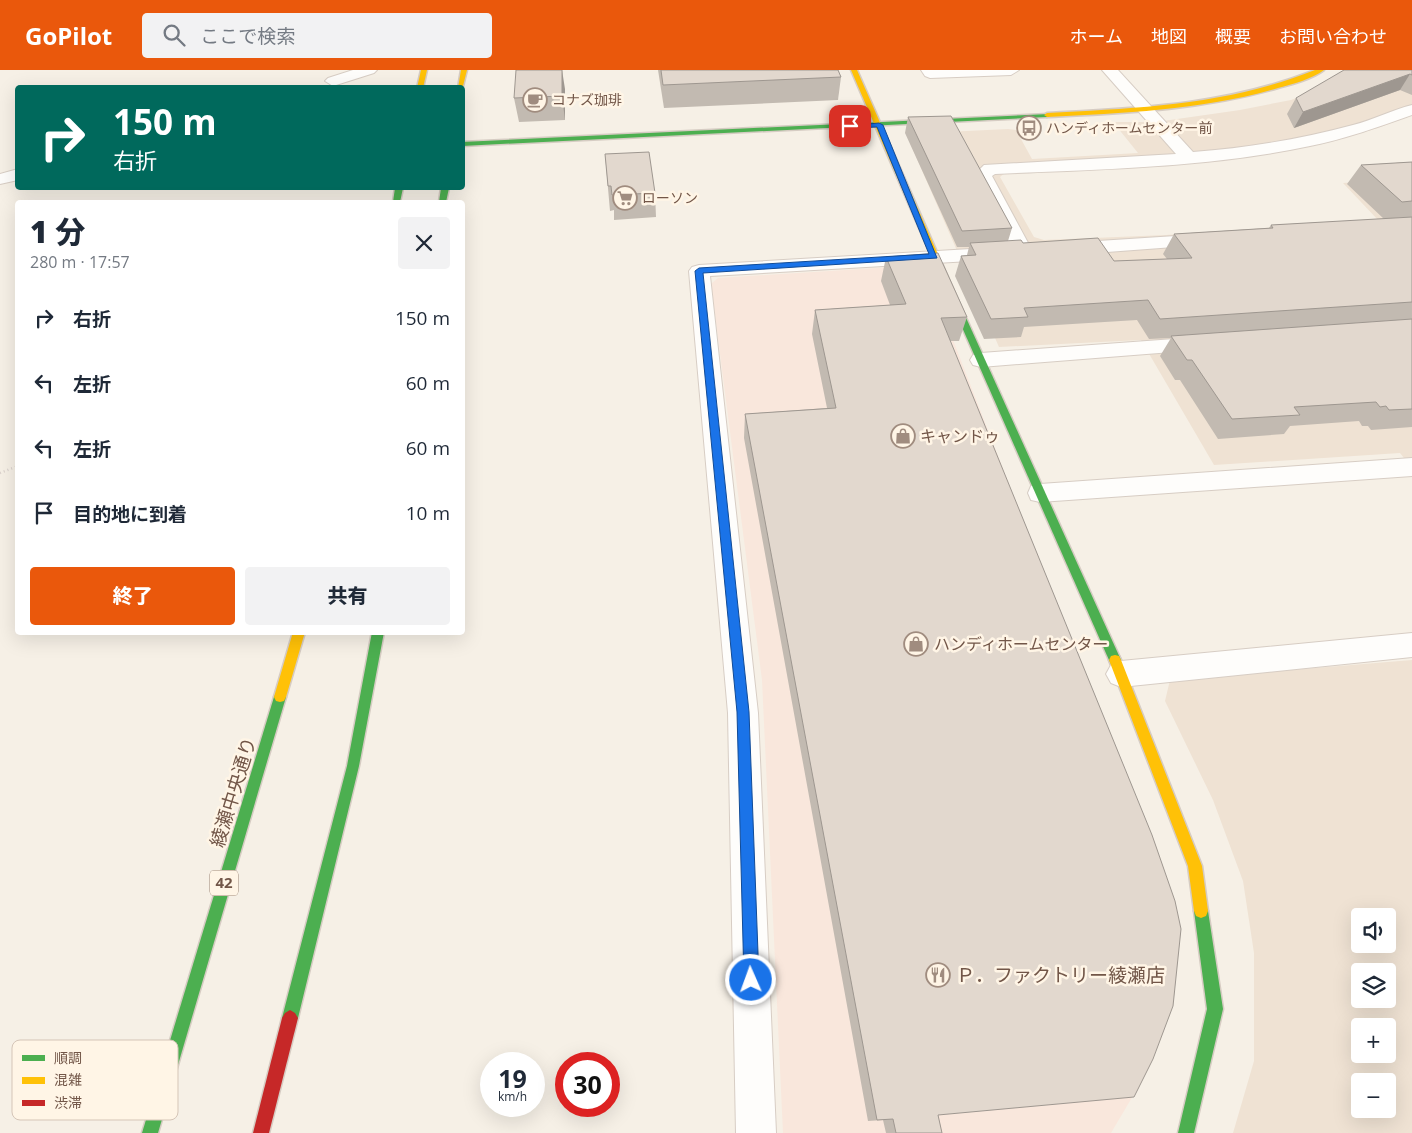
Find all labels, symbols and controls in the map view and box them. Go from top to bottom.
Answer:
search box [142,13,492,58]
text: GoPilot [25,19,112,52]
icon: search [160,21,188,49]
text: ここで検索 [200,23,295,49]
text: ホーム [1070,24,1123,48]
text: 地図 [1151,24,1187,48]
text: 概要 [1215,24,1251,48]
text: お問い合わせ [1279,24,1387,48]
cafe icon: コナズ珈琲 [522,87,548,113]
place label: コナズ珈琲 [552,90,622,109]
text: 150 m [113,98,217,145]
icon: right [30,105,95,170]
pin [829,105,871,147]
icon: arrive [836,112,864,140]
bus stop icon: ハンディホームセンター前 [1016,115,1042,141]
place label: ハンディホームセンター前 [1046,118,1213,137]
text: 右折 [113,145,157,175]
supermarket icon: ローソン [612,185,638,211]
place label: ローソン [642,188,698,207]
text: 1 分 [30,211,85,252]
button: close [398,217,450,269]
text: 280 m · 17:57 [30,251,130,273]
icon: right [30,304,58,332]
text: 150 m [395,305,450,331]
text: 右折 [73,306,111,332]
icon: left [30,369,58,397]
text: 60 m [406,370,450,396]
text: 左折 [73,371,111,397]
shop icon: キャンドゥ [890,423,916,449]
place label: キャンドゥ [920,425,1000,447]
icon: left [30,434,58,462]
text: 60 m [406,435,450,461]
text: 左折 [73,436,111,462]
icon: arrive [30,499,58,527]
text: 10 m [406,500,450,526]
text: 目的地に到着 [73,501,187,527]
button: 終了 [30,567,235,625]
button: 共有 [245,567,450,625]
shop icon: ハンディホームセンター [903,631,929,657]
place label: ハンディホームセンター [934,633,1108,655]
street label: 綾瀬中央通り [204,734,262,850]
road number: 42 [210,870,238,896]
map controls [1351,908,1396,1118]
button: sound [1351,908,1396,953]
position arrow [724,953,776,1005]
restaurant icon: Ｐ．ファクトリー綾瀬店 [925,962,951,988]
place label: Ｐ．ファクトリー綾瀬店 [956,962,1165,988]
button: layers [1351,963,1396,1008]
button: + [1351,1018,1396,1063]
legend [12,1040,178,1120]
text: 順調 [54,1048,82,1067]
speed limit sign: 30 [555,1052,620,1117]
text: 19 [498,1061,527,1095]
text: 混雑 [54,1070,82,1089]
button: − [1351,1073,1396,1118]
text: km/h [498,1088,527,1105]
text: 渋滞 [54,1093,82,1112]

